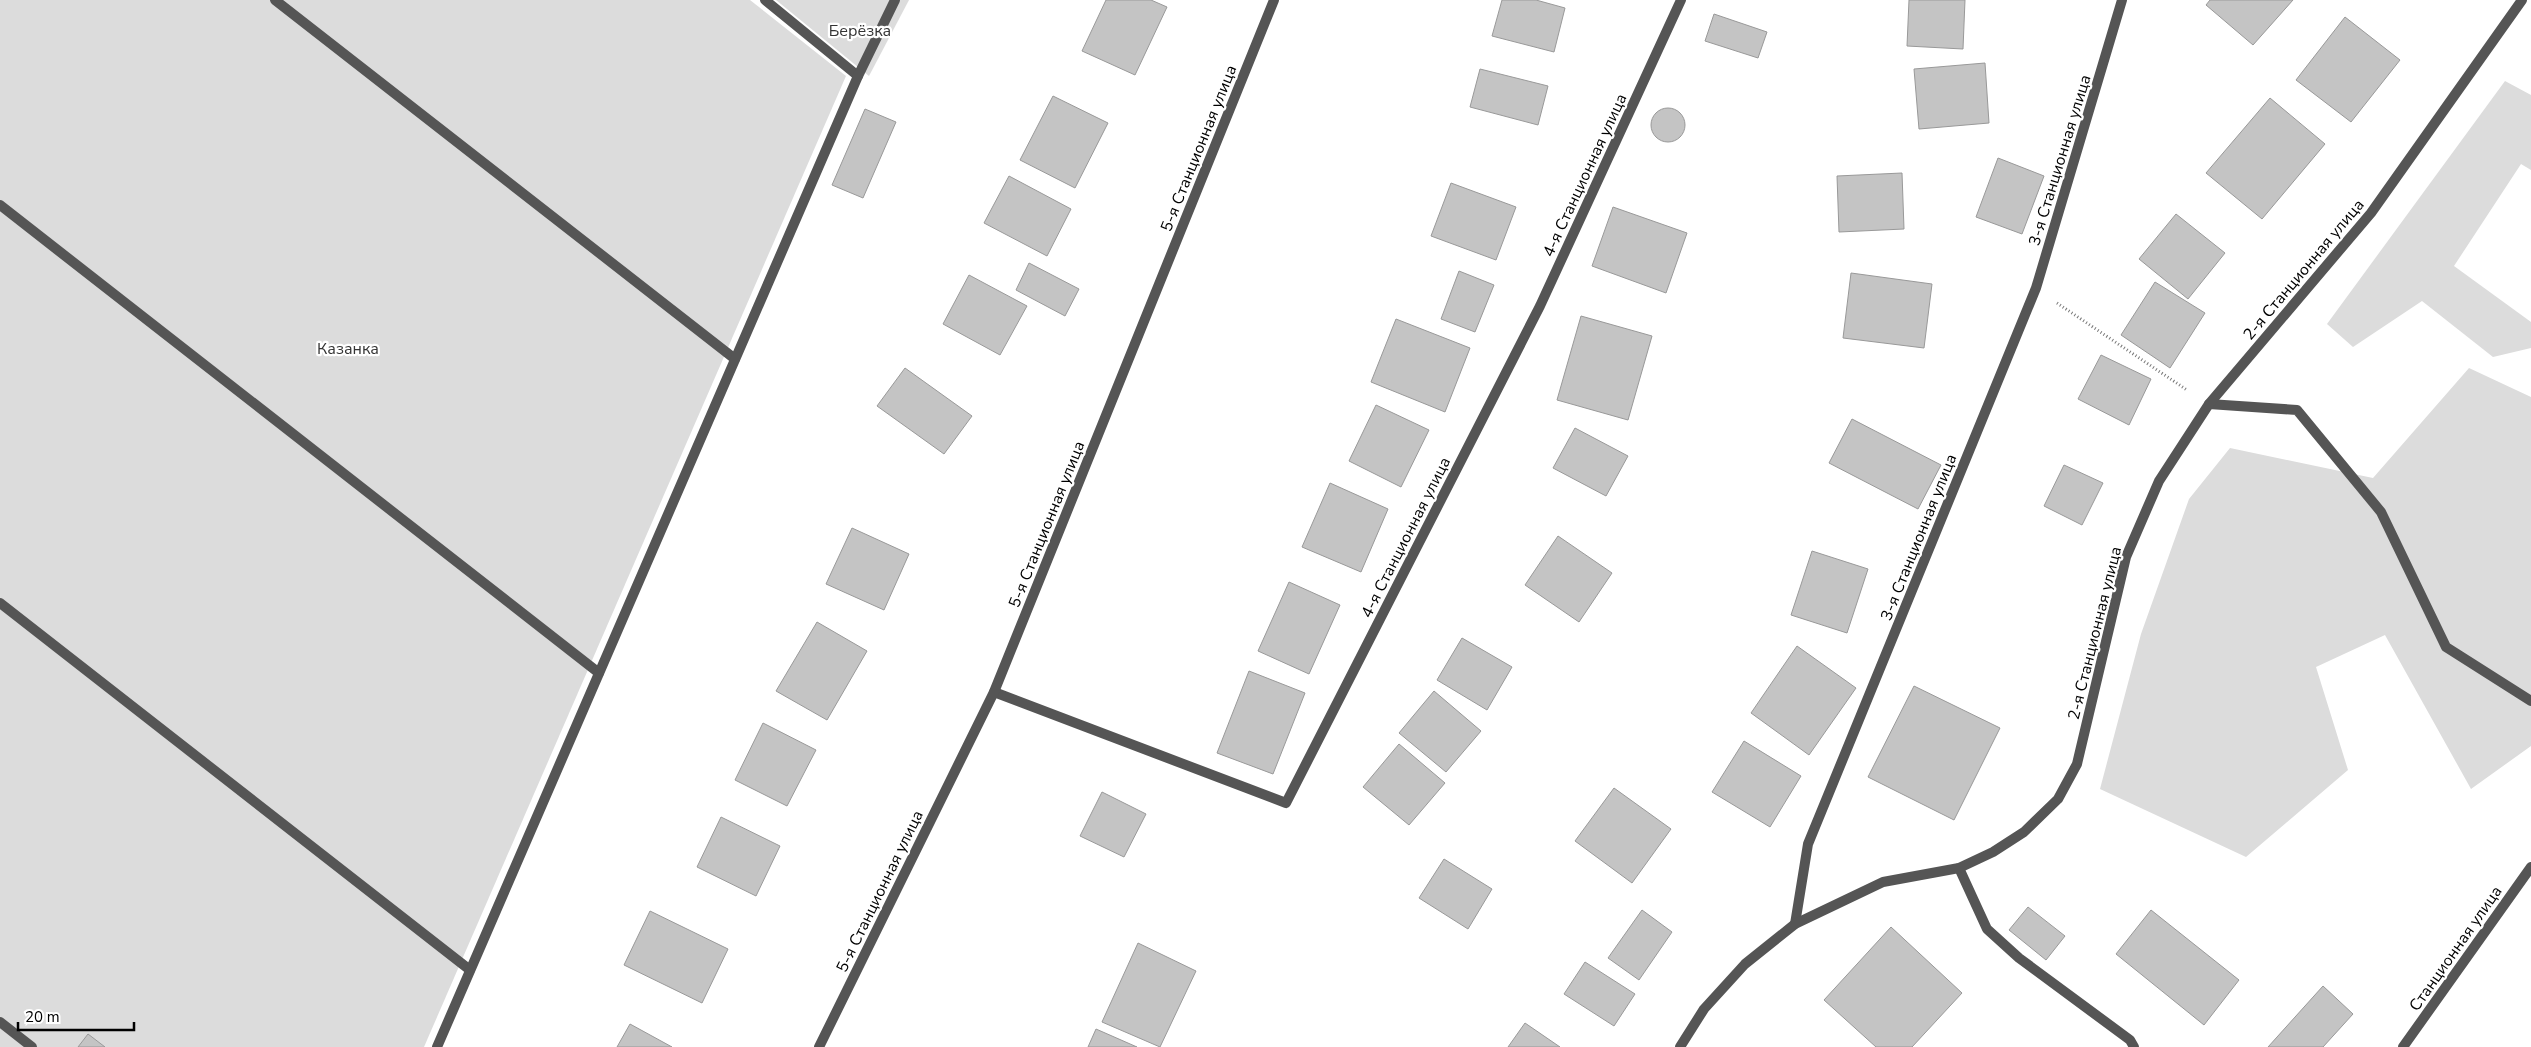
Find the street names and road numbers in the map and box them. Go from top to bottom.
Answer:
street label: 5-я Станционная улица [1155,62,1242,235]
street label: 3-я Станционная улица [2023,72,2096,249]
street label: 4-я Станционная улица [1537,90,1632,261]
street label: 2-я Станционная улица [2238,194,2369,345]
street label: 5-я Станционная улица [1003,438,1090,611]
street label: 3-я Станционная улица [1875,451,1962,624]
street label: 4-я Станционная улица [1356,453,1456,622]
street label: 2-я Станционная улица [2063,544,2127,722]
street label: 5-я Станционная улица [831,807,929,976]
street label: Станционная улица [2404,881,2507,1016]

